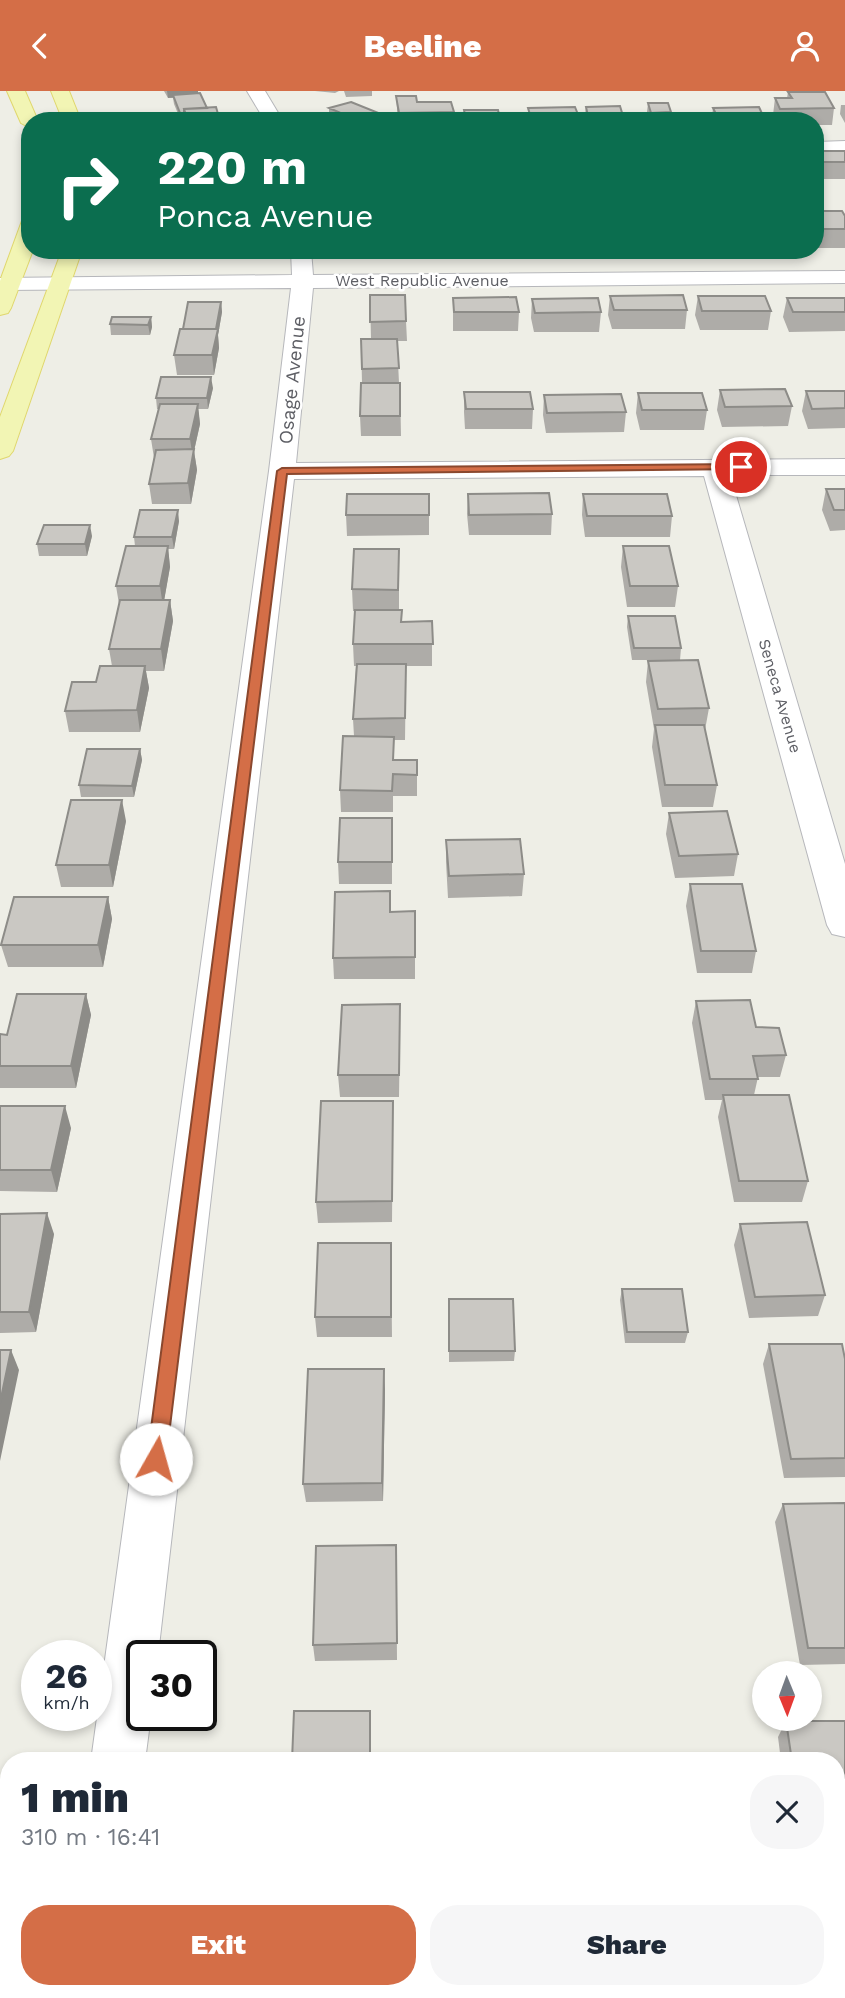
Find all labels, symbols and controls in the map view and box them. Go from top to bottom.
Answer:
icon: back [21,27,59,65]
text: Beeline [363,27,482,65]
icon: person [786,27,824,65]
text: 220 m [157,138,307,196]
icon: right [42,140,133,231]
text: Ponca Avenue [157,197,373,235]
street label: West Republic Avenue [335,271,509,290]
street label: Osage Avenue [274,315,310,445]
pin [711,437,771,497]
icon: arrive [722,448,760,486]
street label: Seneca Avenue [755,637,805,755]
position arrow [119,1422,193,1496]
speed limit sign: 30 [126,1640,217,1731]
text: 26 [45,1655,88,1697]
north arrow [752,1661,822,1731]
map controls [752,1661,822,1731]
text: km/h [43,1692,90,1713]
text: 1 min [21,1773,129,1822]
button: close [750,1775,824,1849]
text: 310 m · 16:41 [21,1824,160,1851]
button: Exit [21,1905,416,1985]
button: Share [430,1905,824,1985]

